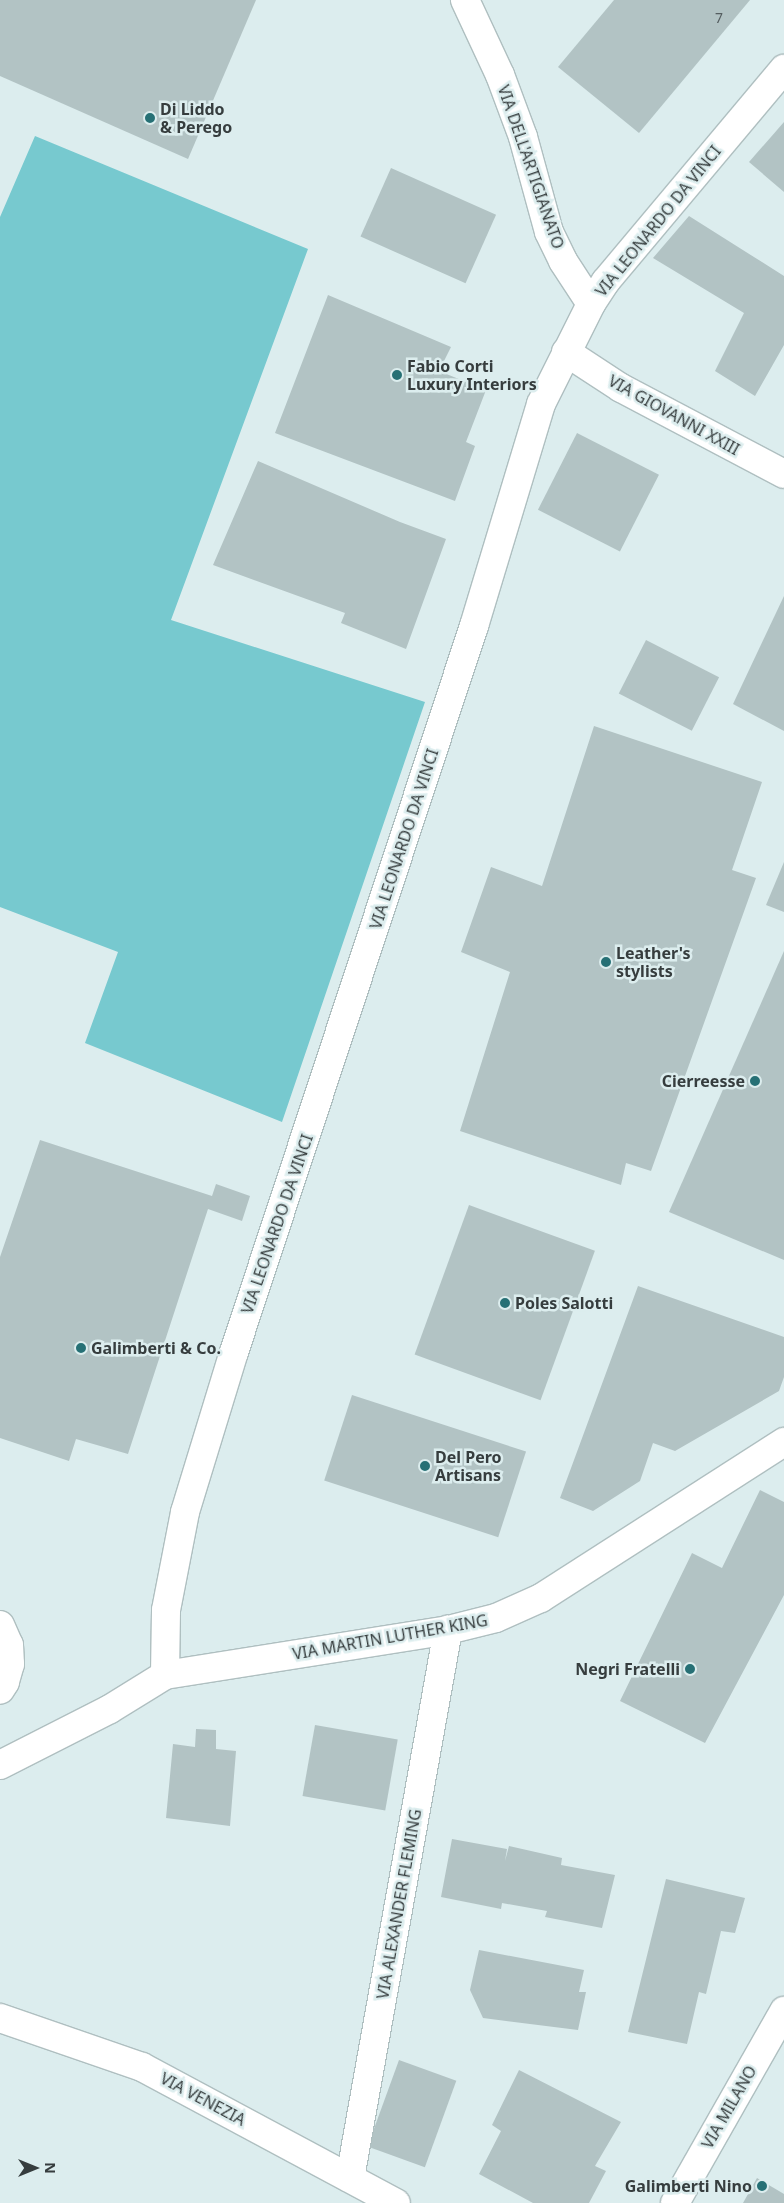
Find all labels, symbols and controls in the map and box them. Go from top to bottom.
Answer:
house number: 7 [715,10,723,26]
street label: VIA DELL'ARTIGIANATO [494,83,568,251]
place label: Di Liddo & Perego [160,99,232,137]
marker: Di Liddo & Perego [144,112,156,124]
street label: VIA LEONARDO DA VINCI [591,142,725,300]
place label: Fabio Corti Luxury Interiors [407,356,537,394]
marker: Fabio Corti Luxury Interiors [391,369,403,381]
street label: VIA GIOVANNI XXIII [605,371,743,459]
street label: VIA LEONARDO DA VINCI [366,746,442,932]
place label: Leather's stylists [616,943,691,981]
marker: Leather's stylists [600,956,612,968]
place label: Cierreesse [662,1071,745,1091]
marker: Cierreesse [749,1075,761,1087]
street label: VIA LEONARDO DA VINCI [237,1132,317,1316]
place label: Poles Salotti [515,1293,613,1313]
marker: Poles Salotti [499,1297,511,1309]
place label: Galimberti & Co. [91,1338,221,1358]
marker: Galimberti & Co. [75,1342,87,1354]
place label: Del Pero Artisans [435,1447,502,1485]
marker: Del Pero Artisans [419,1460,431,1472]
street label: VIA MARTIN LUTHER KING [291,1610,489,1664]
place label: Negri Fratelli [575,1659,680,1679]
marker: Negri Fratelli [684,1663,696,1675]
street label: VIA ALEXANDER FLEMING [373,1807,425,2001]
street label: VIA MILANO [698,2062,760,2152]
street label: VIA VENEZIA [157,2069,249,2129]
north arrow [10,2143,60,2193]
text: N [41,2162,60,2174]
place label: Galimberti Nino [625,2176,752,2196]
marker: Galimberti Nino [756,2180,768,2192]

